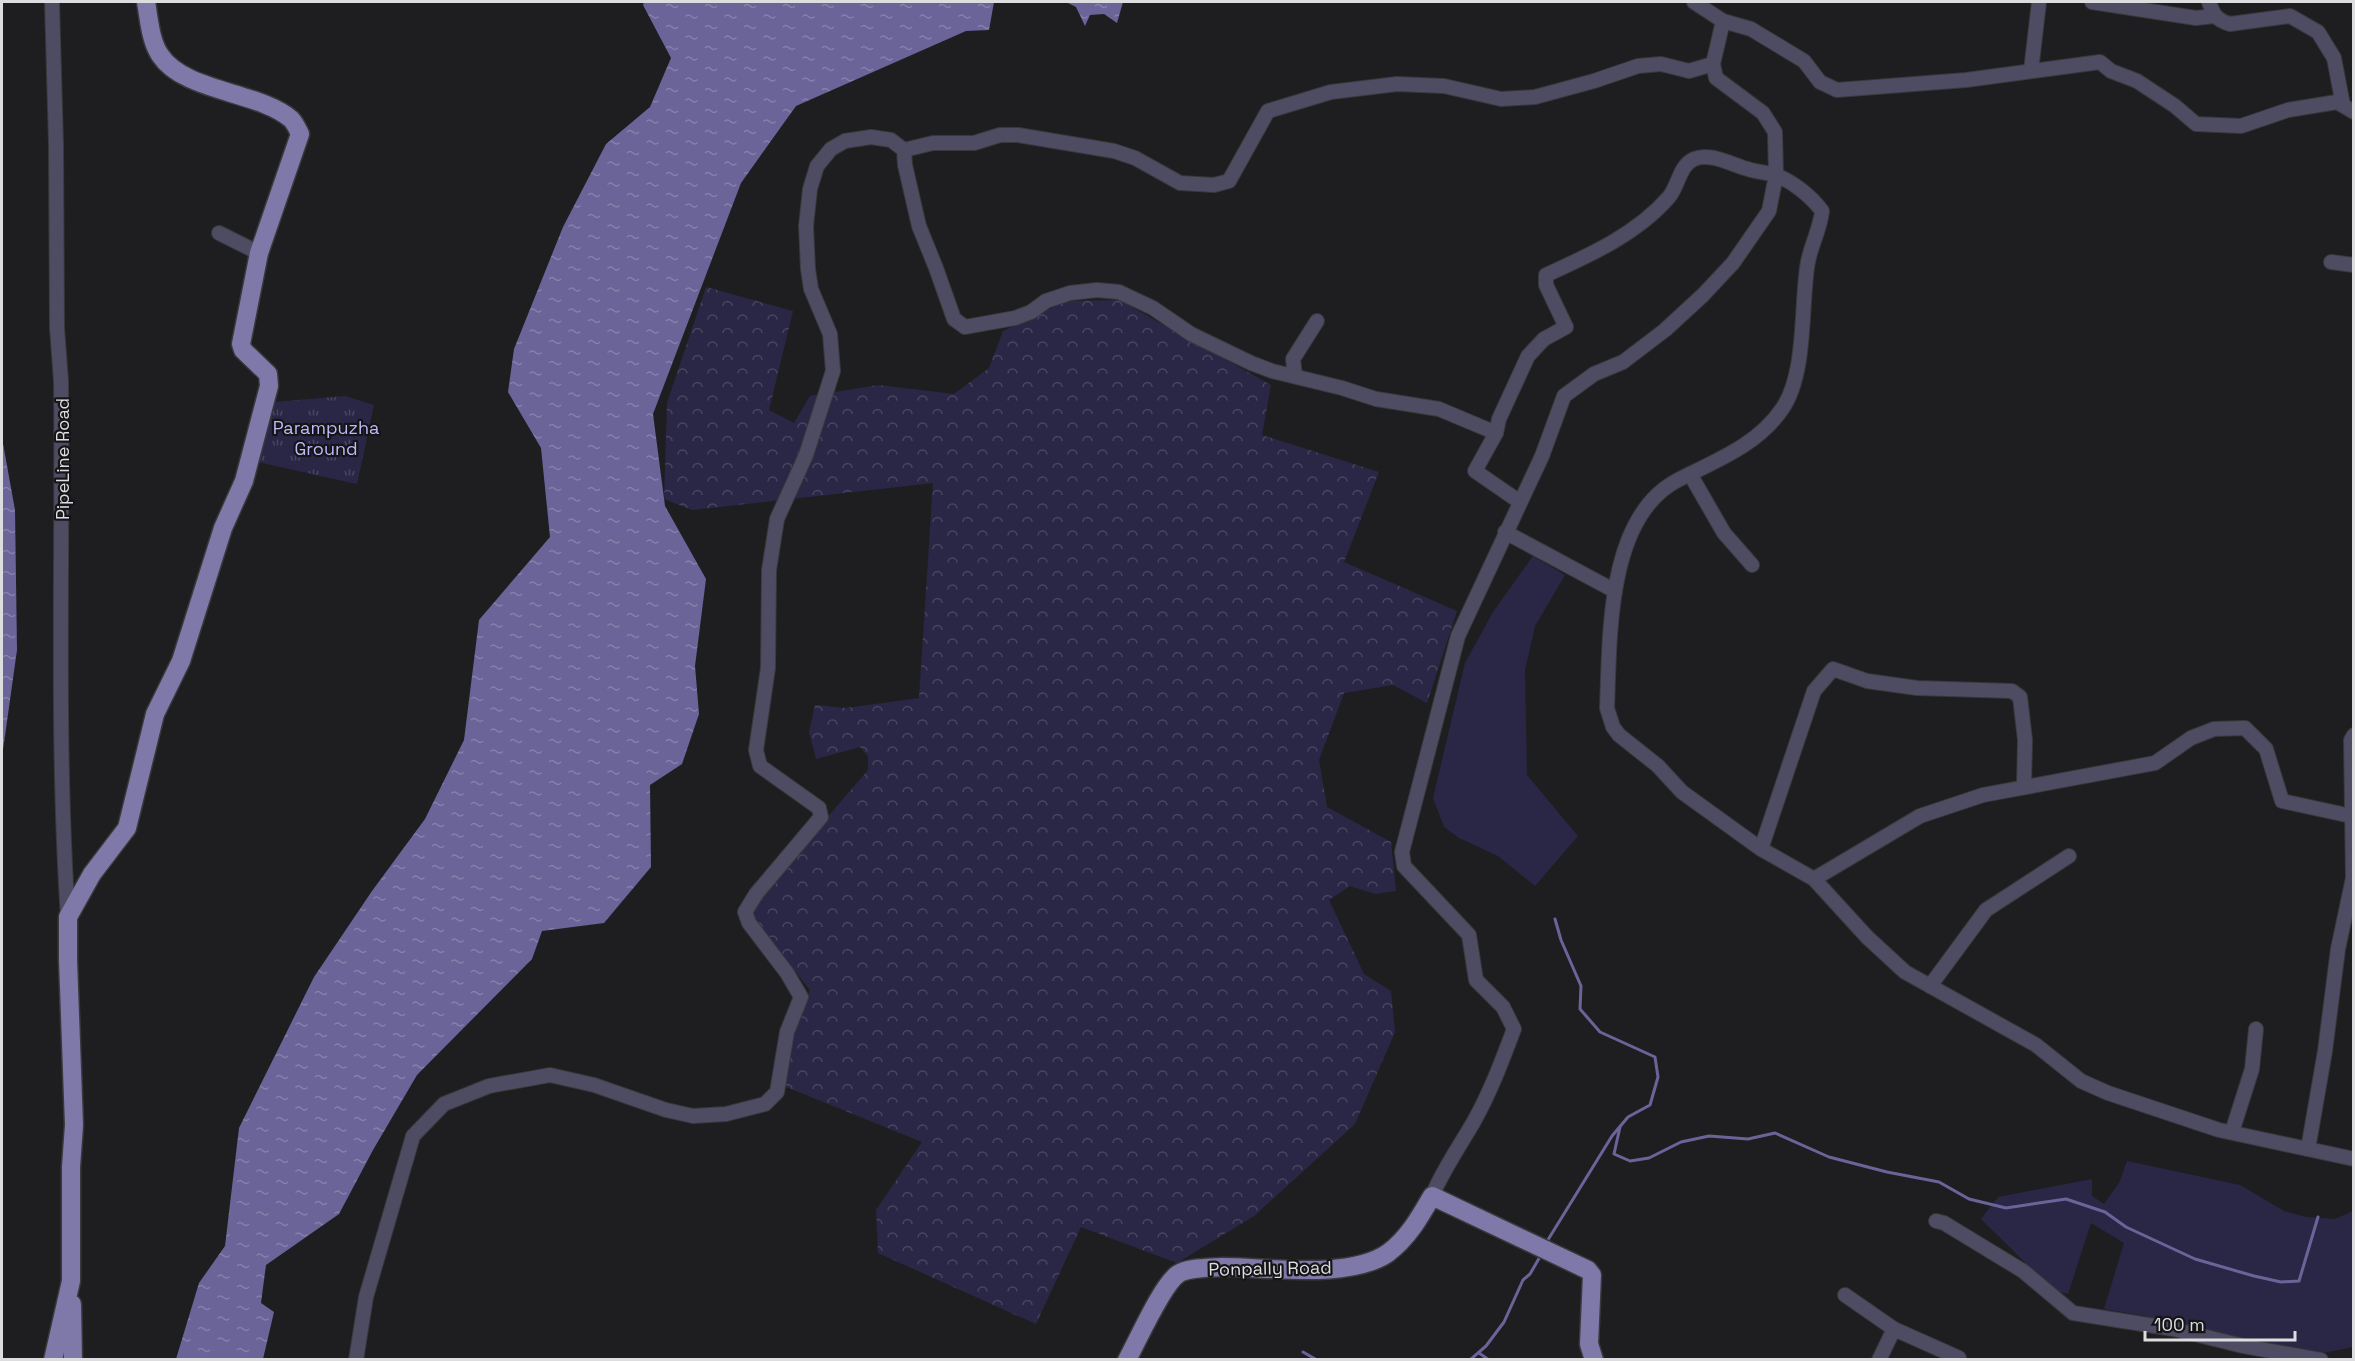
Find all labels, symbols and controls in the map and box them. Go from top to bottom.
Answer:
street label: PipeLine Road [51,398,74,520]
park label: Parampuzha Ground [273,416,379,460]
street label: Ponpally Road [1208,1255,1332,1281]
scale bar [2145,1304,2295,1342]
text: 100 m [2154,1313,2205,1336]

